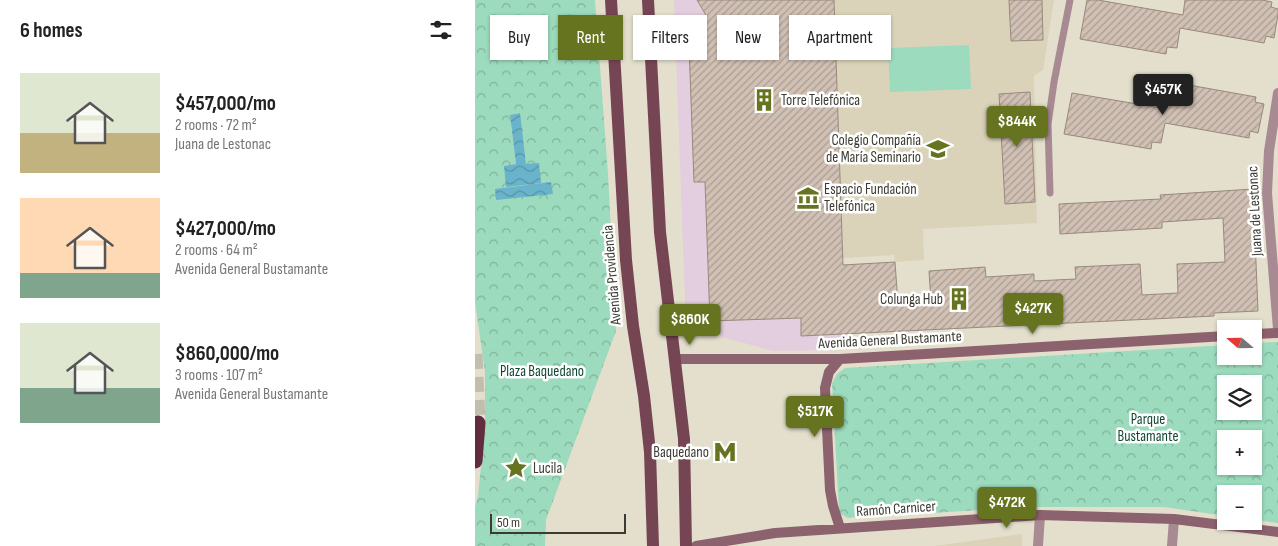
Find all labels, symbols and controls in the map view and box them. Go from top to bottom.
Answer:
chip: Buy [490,15,548,60]
chip: Rent [558,15,623,60]
chip: Filters [633,15,707,60]
chip: New [717,15,779,60]
chip: Apartment [789,15,891,60]
icon: filters [427,16,455,44]
text: 6 homes [20,18,83,43]
pin: $457K [1128,74,1198,116]
text: $457K [1144,80,1182,99]
building icon: Torre Telefónica [751,87,777,113]
text: $457,000/mo [175,91,276,116]
place label: Torre Telefónica [781,91,860,110]
icon: home [60,93,120,153]
pin: $844K [982,106,1052,148]
text: $844K [998,112,1036,131]
text: 2 rooms · 72 m² [175,116,257,135]
place label: Colegio Compañía de María Seminario [826,131,921,167]
text: Juana de Lestonac [175,135,271,154]
school or university icon: Colegio Compañía de María Seminario [925,136,951,162]
street label: Juana de Lestonac [1243,166,1267,257]
place label: Espacio Fundación Telefónica [824,180,917,216]
museum icon: Espacio Fundación Telefónica [795,185,821,211]
text: $427,000/mo [175,216,276,241]
icon: home [60,218,120,278]
street label: Avenida Providencia [598,224,626,327]
text: 2 rooms · 64 m² [175,241,258,260]
text: Avenida General Bustamante [175,260,328,279]
building icon: Colunga Hub [946,286,972,312]
place label: Colunga Hub [880,290,943,309]
pin: $427K [998,292,1068,335]
text: $427K [1014,299,1052,318]
pin: $860K [655,304,725,346]
text: $860K [671,310,709,329]
north arrow [1217,320,1263,365]
map controls [1217,320,1262,530]
street label: Avenida General Bustamante [817,327,962,353]
text: $860,000/mo [175,341,279,366]
icon: home [60,343,120,403]
park label: Plaza Baquedano [500,362,584,381]
text: 3 rooms · 107 m² [175,366,263,385]
button: layers [1217,375,1262,420]
text: Avenida General Bustamante [175,385,328,404]
pin: $517K [780,396,850,438]
text: $517K [797,402,833,421]
park label: Parque Bustamante [1117,410,1179,446]
button: + [1217,430,1262,475]
metro station icon: Baquedano [712,439,738,465]
place label: Baquedano [653,443,709,462]
place icon: Lucila [503,455,529,481]
place label: Lucila [533,459,562,478]
button: − [1217,485,1262,530]
pin: $472K [972,486,1042,529]
text: $472K [988,493,1026,512]
street label: Ramón Carnicer [856,497,937,521]
scale bar [490,511,626,534]
text: 50 m [497,514,520,531]

